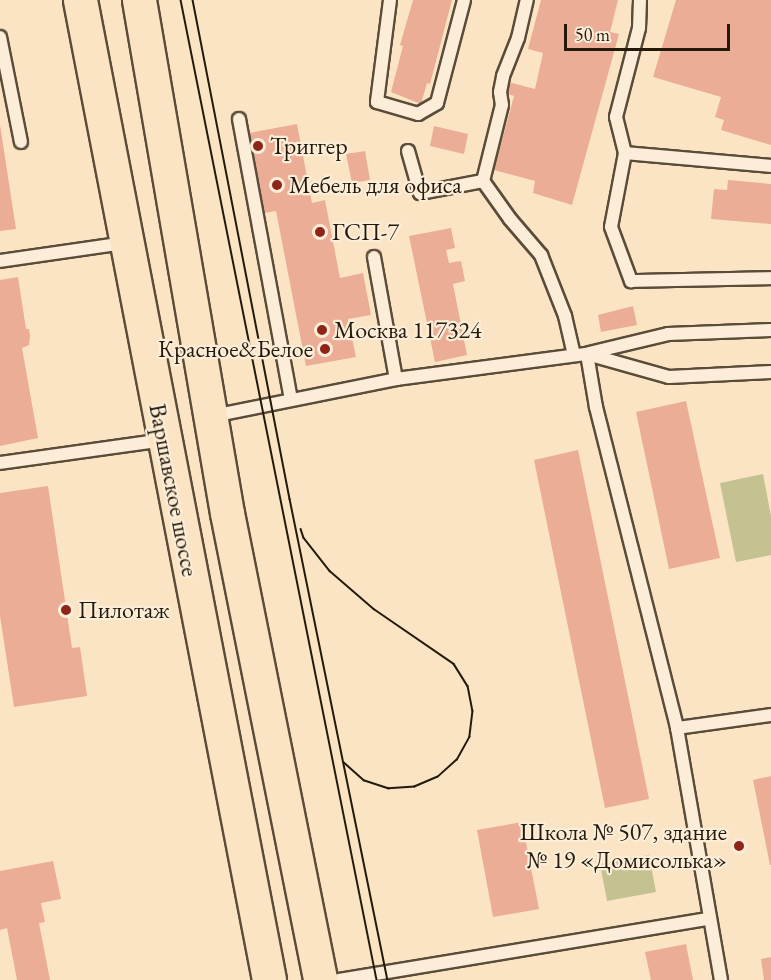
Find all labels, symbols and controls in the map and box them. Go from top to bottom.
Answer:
scale bar [567,12,734,50]
text: 50 m [575,23,610,46]
place label: Триггер [270,132,348,160]
marker: Триггер [251,139,265,153]
place label: Мебель для офиса [289,171,462,199]
marker: Мебель для офиса [270,178,284,192]
place label: ГСП-7 [332,218,399,246]
marker: ГСП-7 [313,225,327,239]
place label: Москва 117324 [334,316,482,344]
marker: Москва 117324 [315,323,329,337]
place label: Красное&Белое [158,335,313,363]
marker: Красное&Белое [318,342,332,356]
street label: Варшавское шоссе [143,401,205,579]
place label: Пилотаж [78,596,170,624]
marker: Пилотаж [59,603,73,617]
place label: Школа № 507, здание № 19 «Домисолька» [520,818,727,874]
marker: Школа № 507, здание № 19 «Домисолька» [732,839,746,853]

